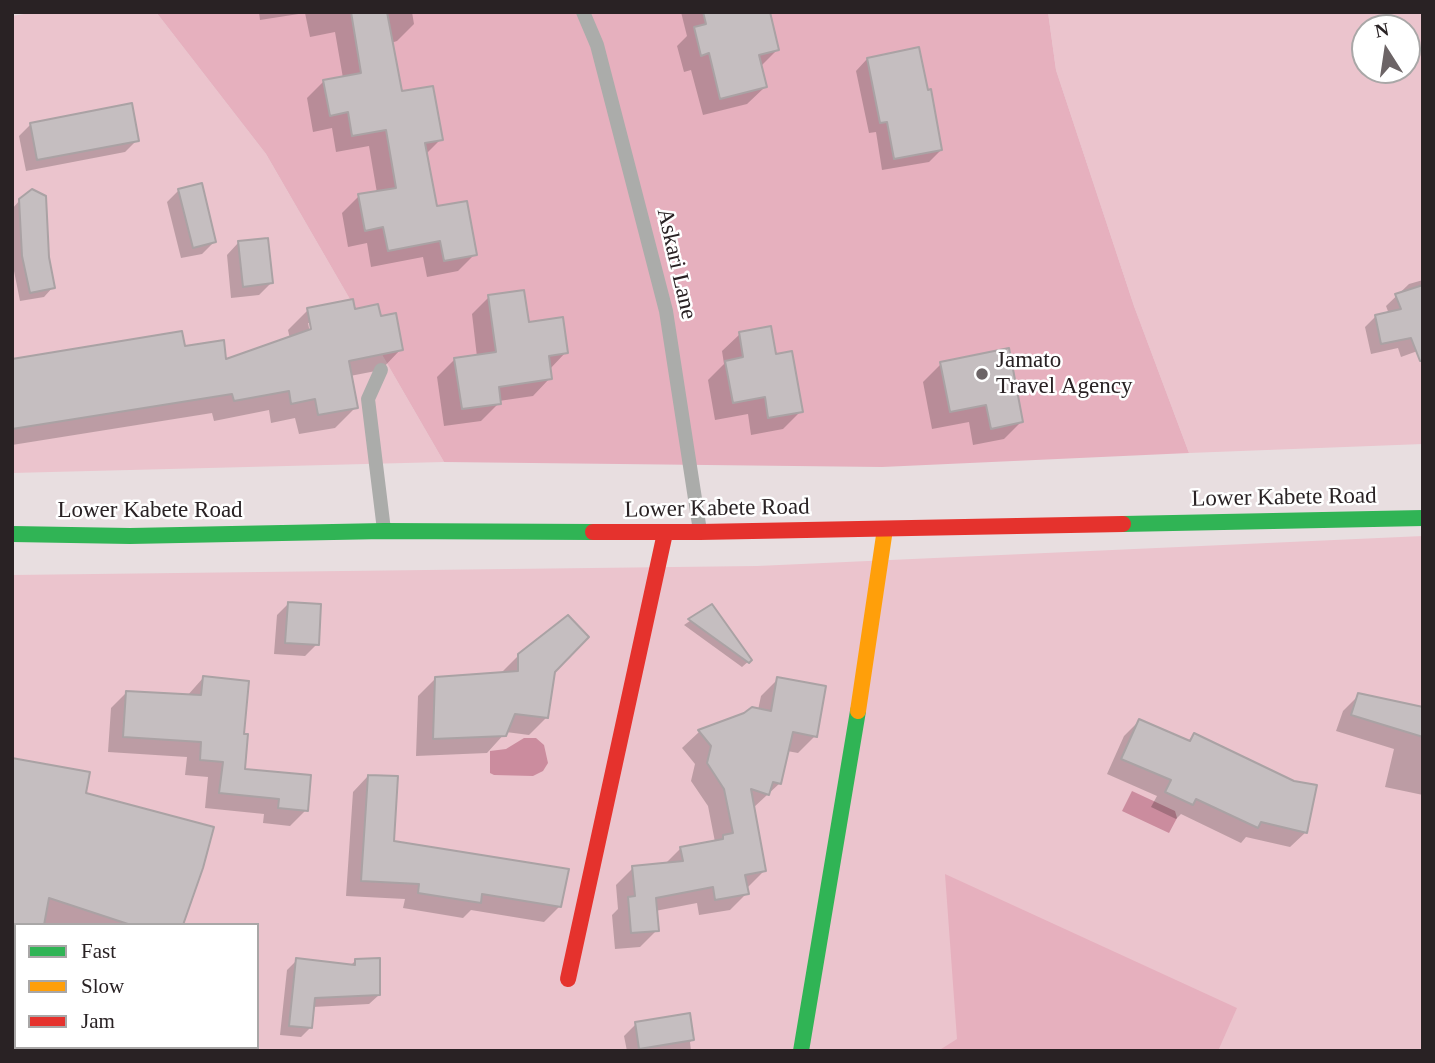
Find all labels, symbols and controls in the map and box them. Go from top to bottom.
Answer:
north arrow [1351,14,1421,84]
text: N [1373,18,1391,42]
street label: Askari Lane [650,206,702,322]
place label: Jamato Travel Agency [996,347,1132,401]
marker: Jamato Travel Agency [974,366,990,382]
street label: Lower Kabete Road [1191,483,1377,513]
street label: Lower Kabete Road [624,494,810,524]
street label: Lower Kabete Road [57,497,243,525]
legend [14,923,259,1049]
text: Fast [81,939,116,963]
text: Slow [81,974,124,998]
text: Jam [81,1009,115,1033]

